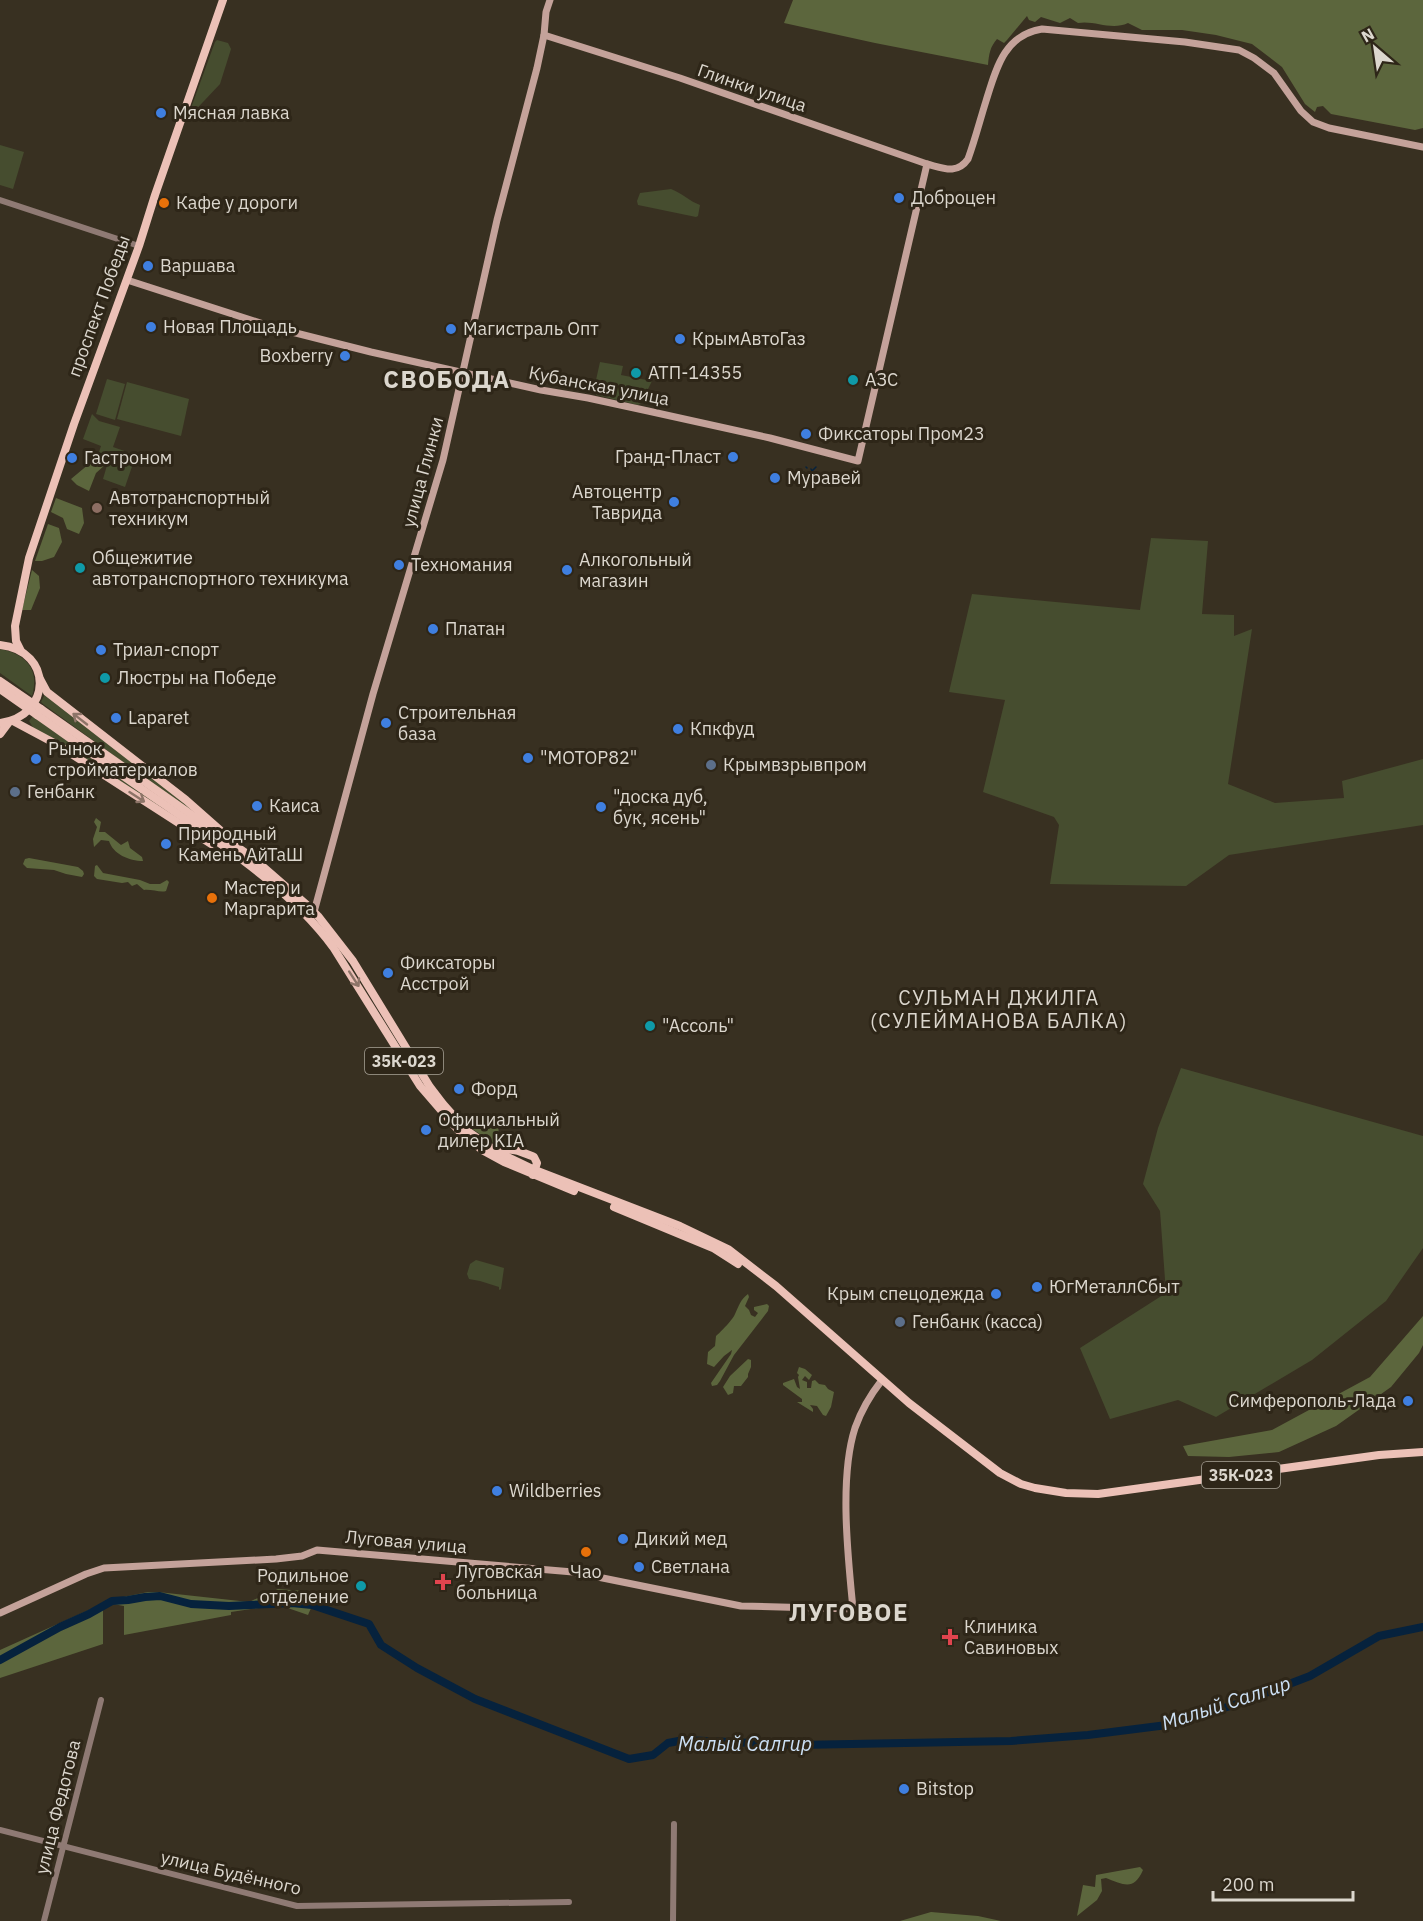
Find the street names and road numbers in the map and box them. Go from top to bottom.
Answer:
street label: Глинки улица [695,58,810,117]
street label: проспект Победы [62,232,135,380]
street label: Кубанская улица [527,361,672,411]
street label: улица Глинки [397,414,448,530]
road number: 35К-023 [365,1048,443,1074]
road number: 35К-023 [1202,1462,1280,1488]
street label: Луговая улица [344,1525,468,1558]
street label: улица Федотова [30,1737,85,1876]
street label: улица Будённого [159,1845,304,1900]

